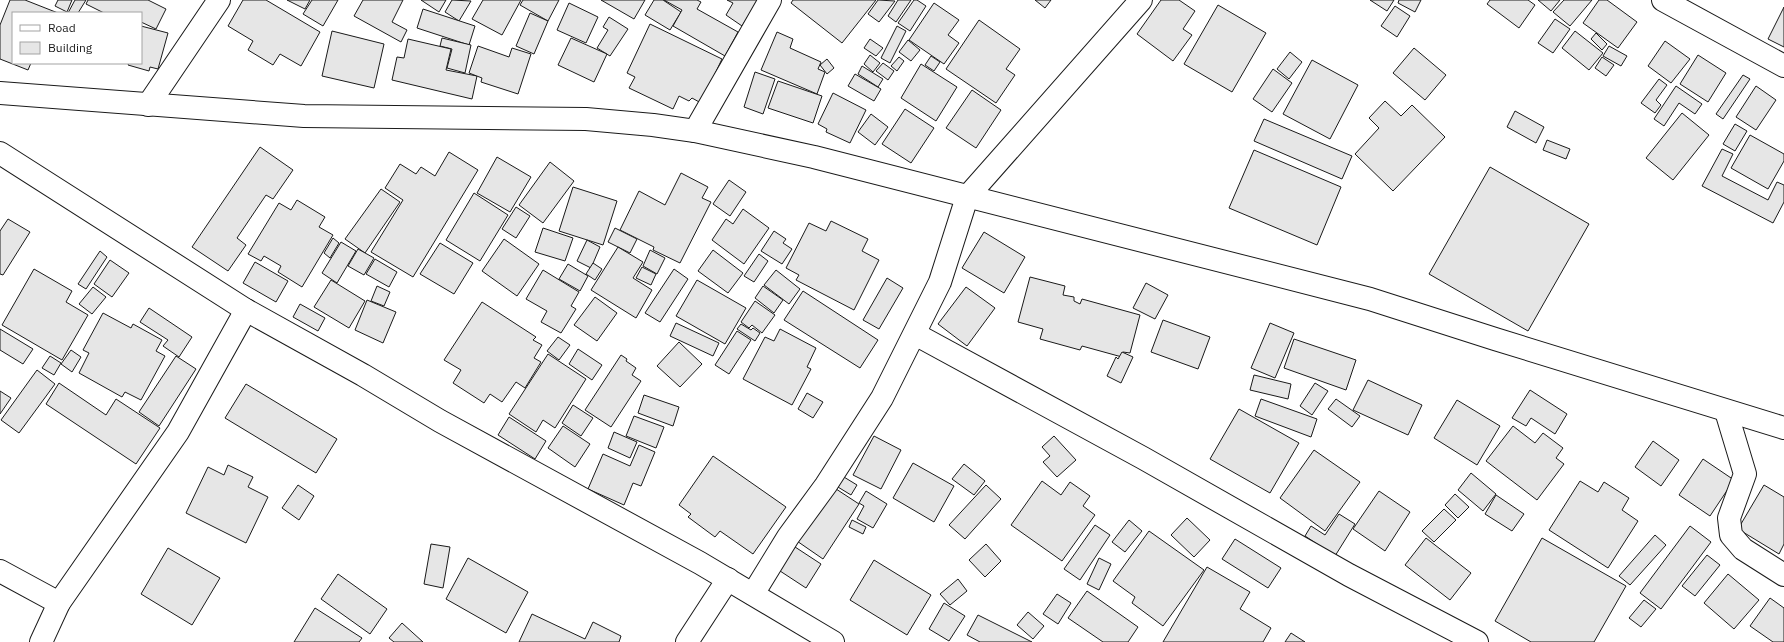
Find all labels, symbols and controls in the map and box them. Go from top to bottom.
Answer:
legend [12,12,142,64]
text: Road [48,20,76,35]
text: Building [48,40,93,55]

